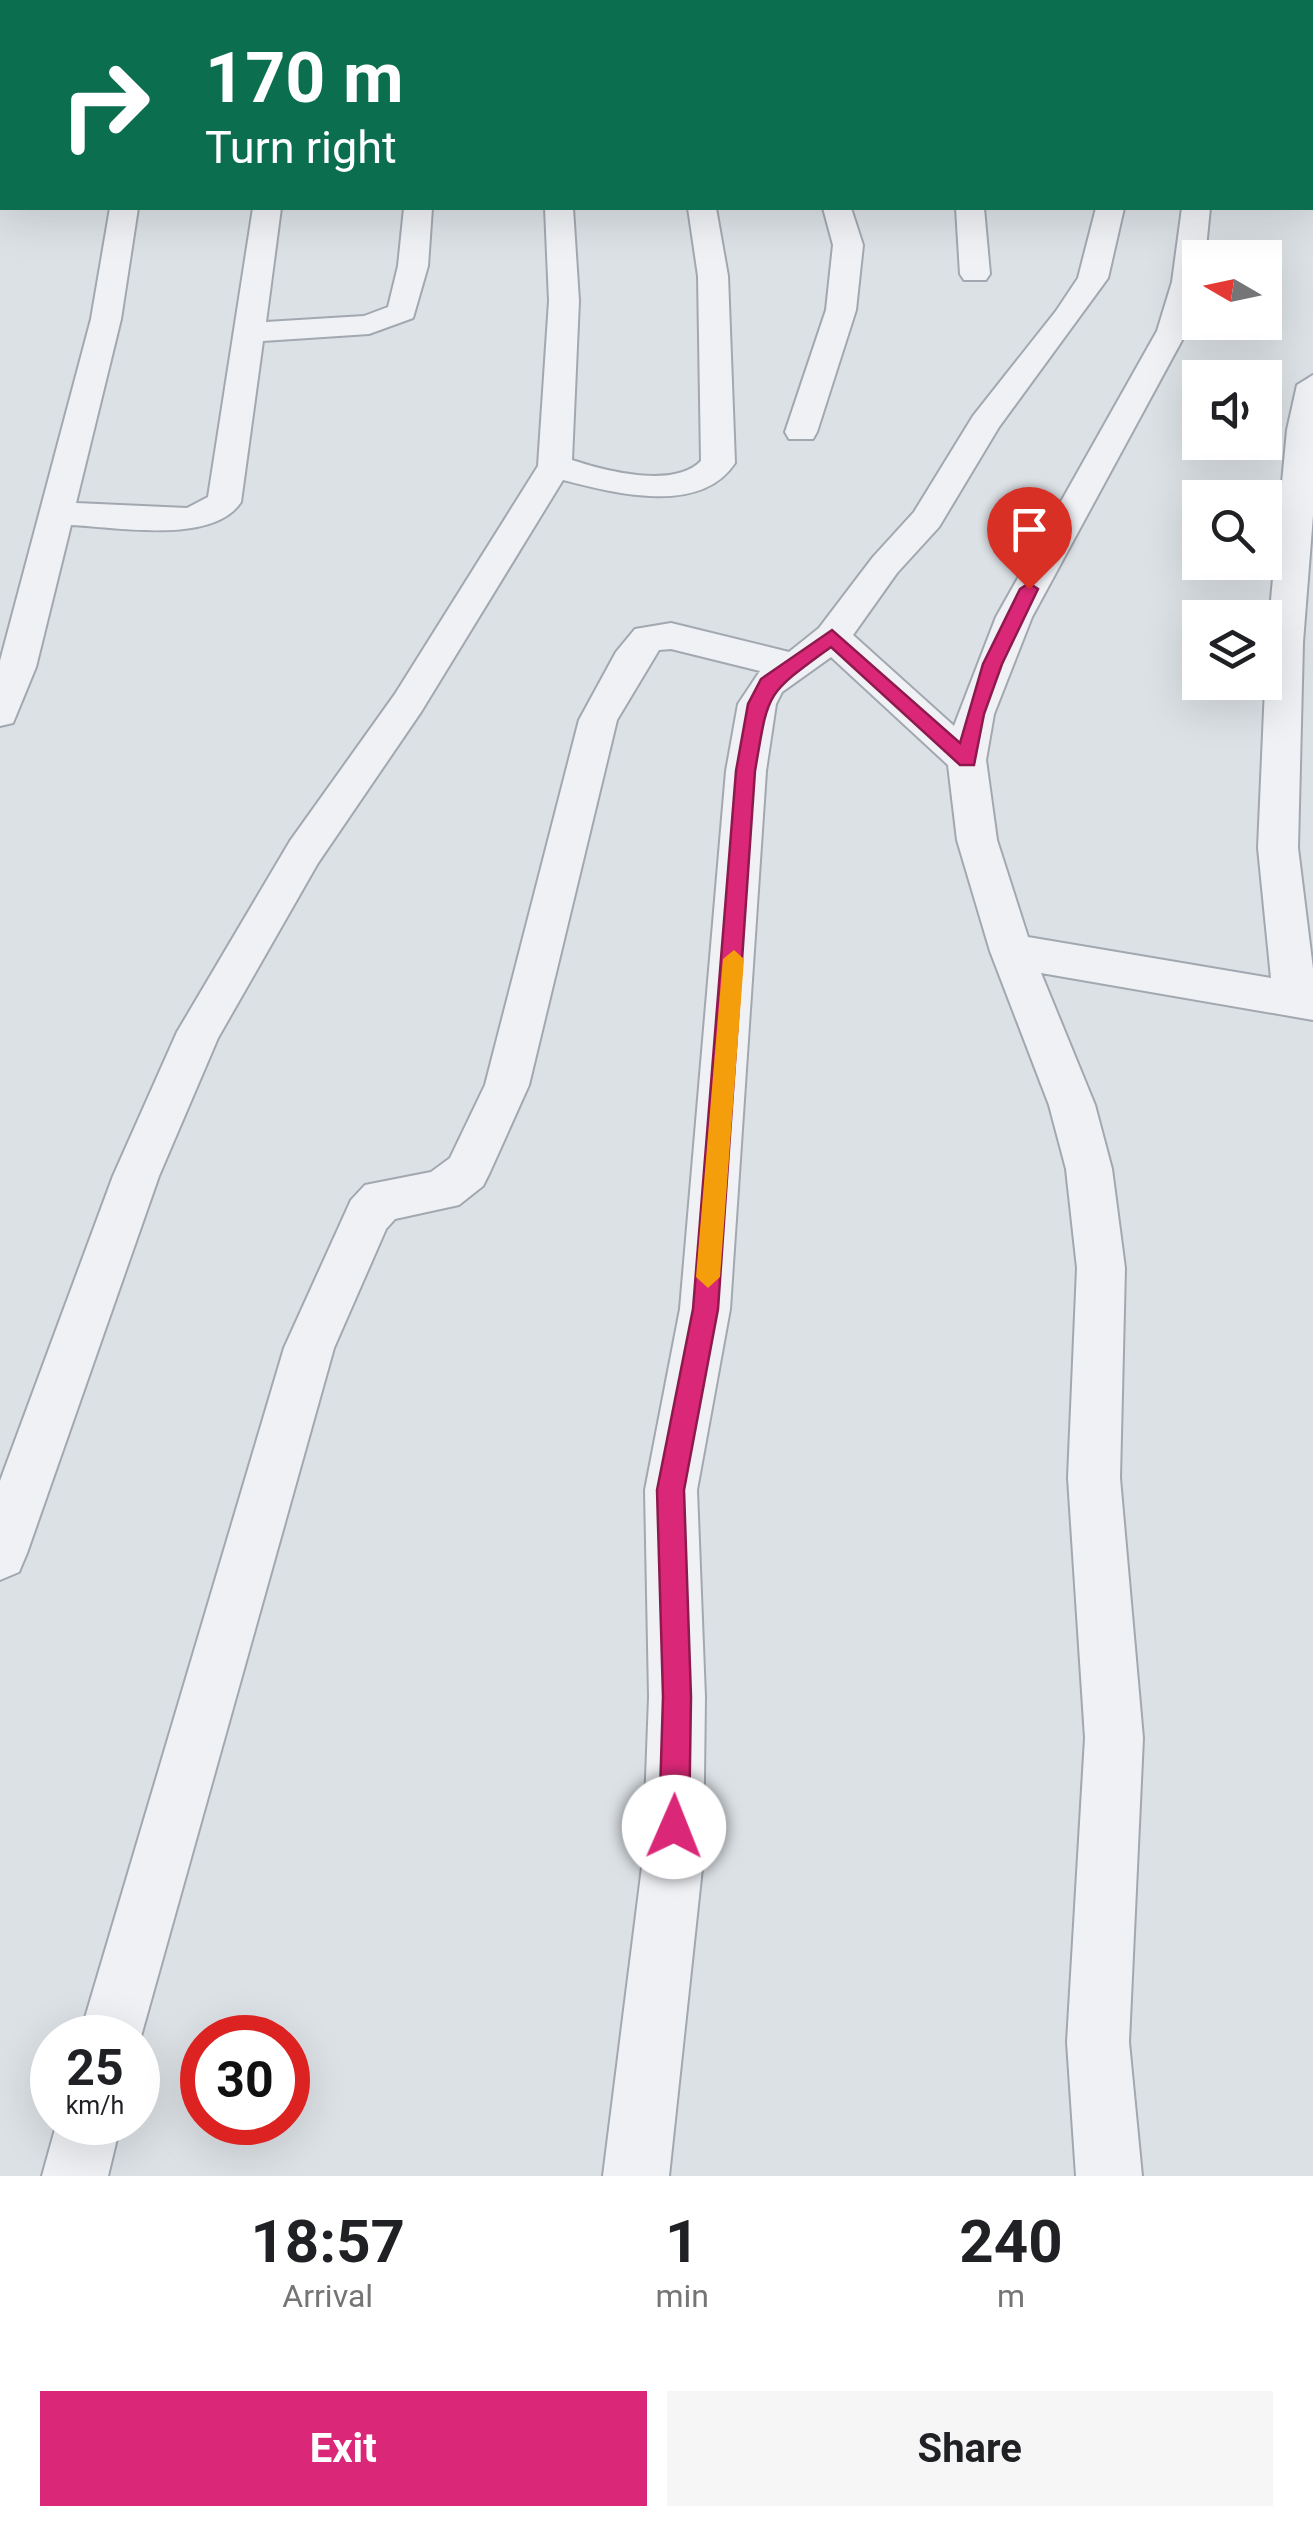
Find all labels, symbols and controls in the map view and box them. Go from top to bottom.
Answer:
text: 170 m [205,37,404,119]
icon: right [40,40,170,170]
text: Turn right [205,121,397,174]
north arrow [1182,240,1282,340]
map controls [1182,240,1282,700]
button: sound [1182,360,1282,460]
button: search [1182,480,1282,580]
pin [987,487,1072,590]
icon: arrive [1002,502,1057,557]
button: layers [1182,600,1282,700]
position arrow [622,1775,726,1879]
speed limit sign: 30 [180,2015,310,2145]
text: 25 [66,2039,124,2097]
text: km/h [66,2091,124,2120]
text: 18:57 [250,2206,405,2277]
text: 1 [665,2206,699,2277]
text: 240 [959,2206,1063,2277]
text: Arrival [282,2277,373,2315]
text: min [655,2277,709,2315]
text: m [997,2277,1025,2315]
button: Exit [40,2391,647,2506]
button: Share [667,2391,1273,2506]

